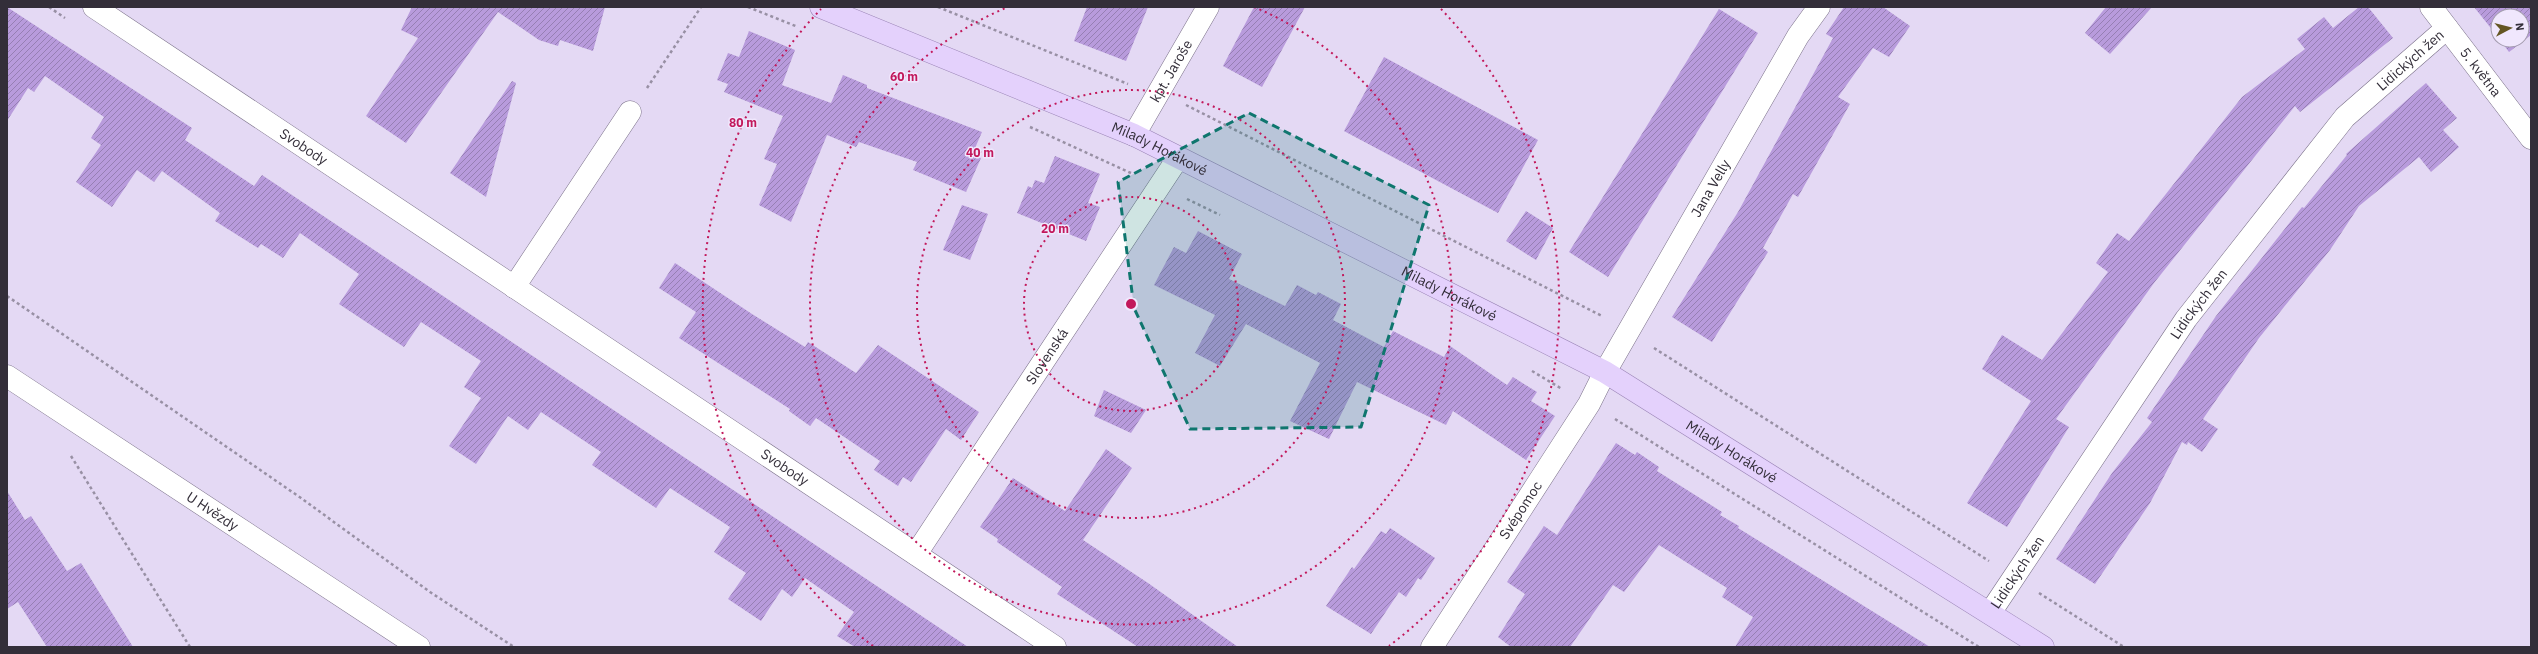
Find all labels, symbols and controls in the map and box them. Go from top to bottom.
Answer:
north arrow [2490,8,2530,48]
text: N [2512,22,2527,32]
street label: Lidických žen [2373,26,2448,94]
street label: kpt. Jaroše [1146,36,1196,106]
street label: 5. května [2456,44,2506,101]
text: 60 m [890,69,918,84]
text: 80 m [729,115,757,130]
street label: Milady Horákové [1109,118,1211,180]
street label: Svobody [276,124,331,169]
text: 40 m [966,145,994,160]
street label: Jana Velly [1687,156,1734,220]
text: 20 m [1041,221,1069,236]
street label: Milady Horákové [1399,262,1500,325]
street label: Lidických žen [2166,265,2231,343]
centre of rings [1124,297,1138,311]
street label: Slovenská [1022,324,1072,388]
street label: Milady Horákové [1683,416,1781,487]
street label: Svobody [757,445,812,489]
street label: Svépomoc [1495,478,1546,543]
street label: U Hvězdy [183,488,242,535]
street label: Lidických žen [1986,532,2048,612]

